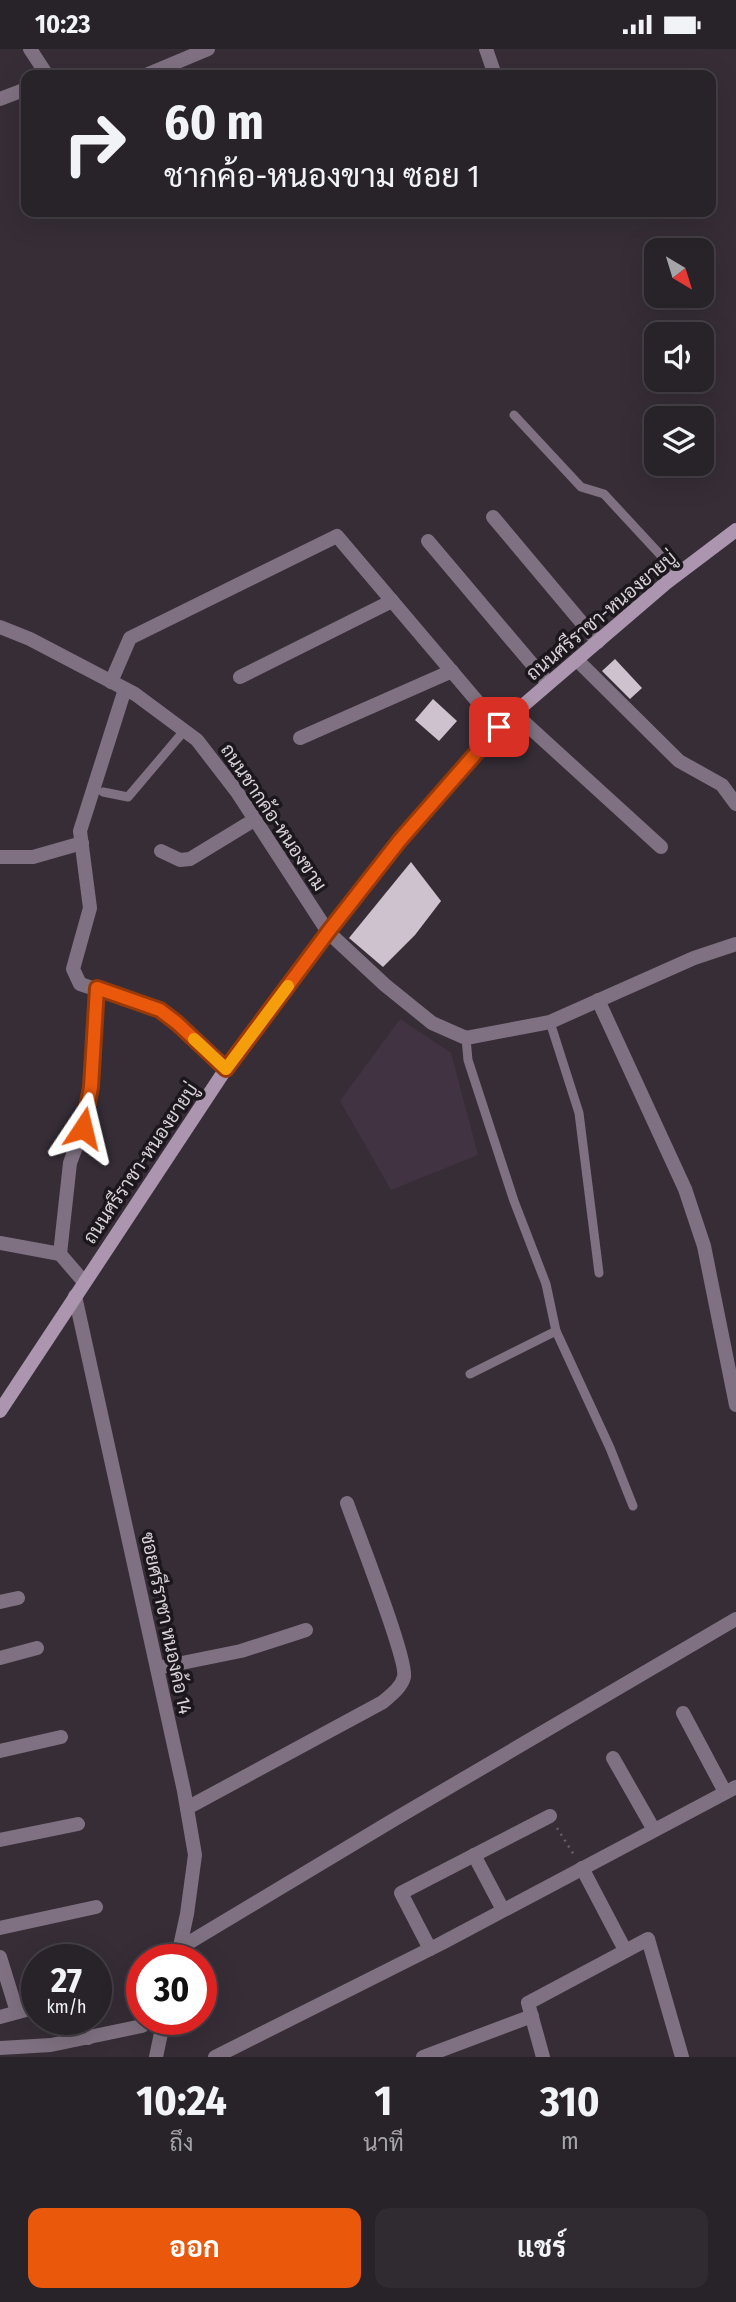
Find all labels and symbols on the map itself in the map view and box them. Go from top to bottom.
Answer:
north arrow [644,238,714,308]
street label: ถนนศรีราชา-หนองยายบู่ [521,545,682,687]
pin [469,697,529,757]
street label: ถนนชากค้อ-หนองขาม [216,739,331,895]
street label: ถนนศรีราชา-หนองยายบู่ [77,1078,205,1249]
position arrow [46,1091,120,1165]
street label: ซอยศรีราชา หนองค้อ 14 [136,1530,198,1716]
speed limit sign: 30 [126,1944,217,2035]

